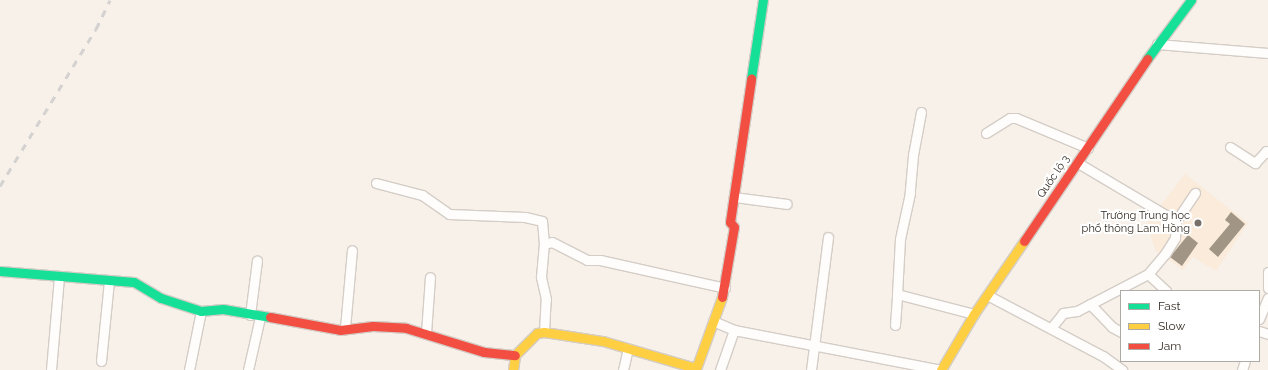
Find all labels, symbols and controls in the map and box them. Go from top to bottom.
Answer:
street label: Quốc lộ 3 [1035,153,1073,201]
place label: Trường Trung học phổ thông Lam Hồng [1082,210,1190,236]
marker: Trường Trung học phổ thông Lam Hồng [1193,218,1203,228]
legend [1120,290,1260,362]
text: Fast [1158,299,1181,313]
text: Slow [1158,319,1185,333]
text: Jam [1158,339,1181,353]

